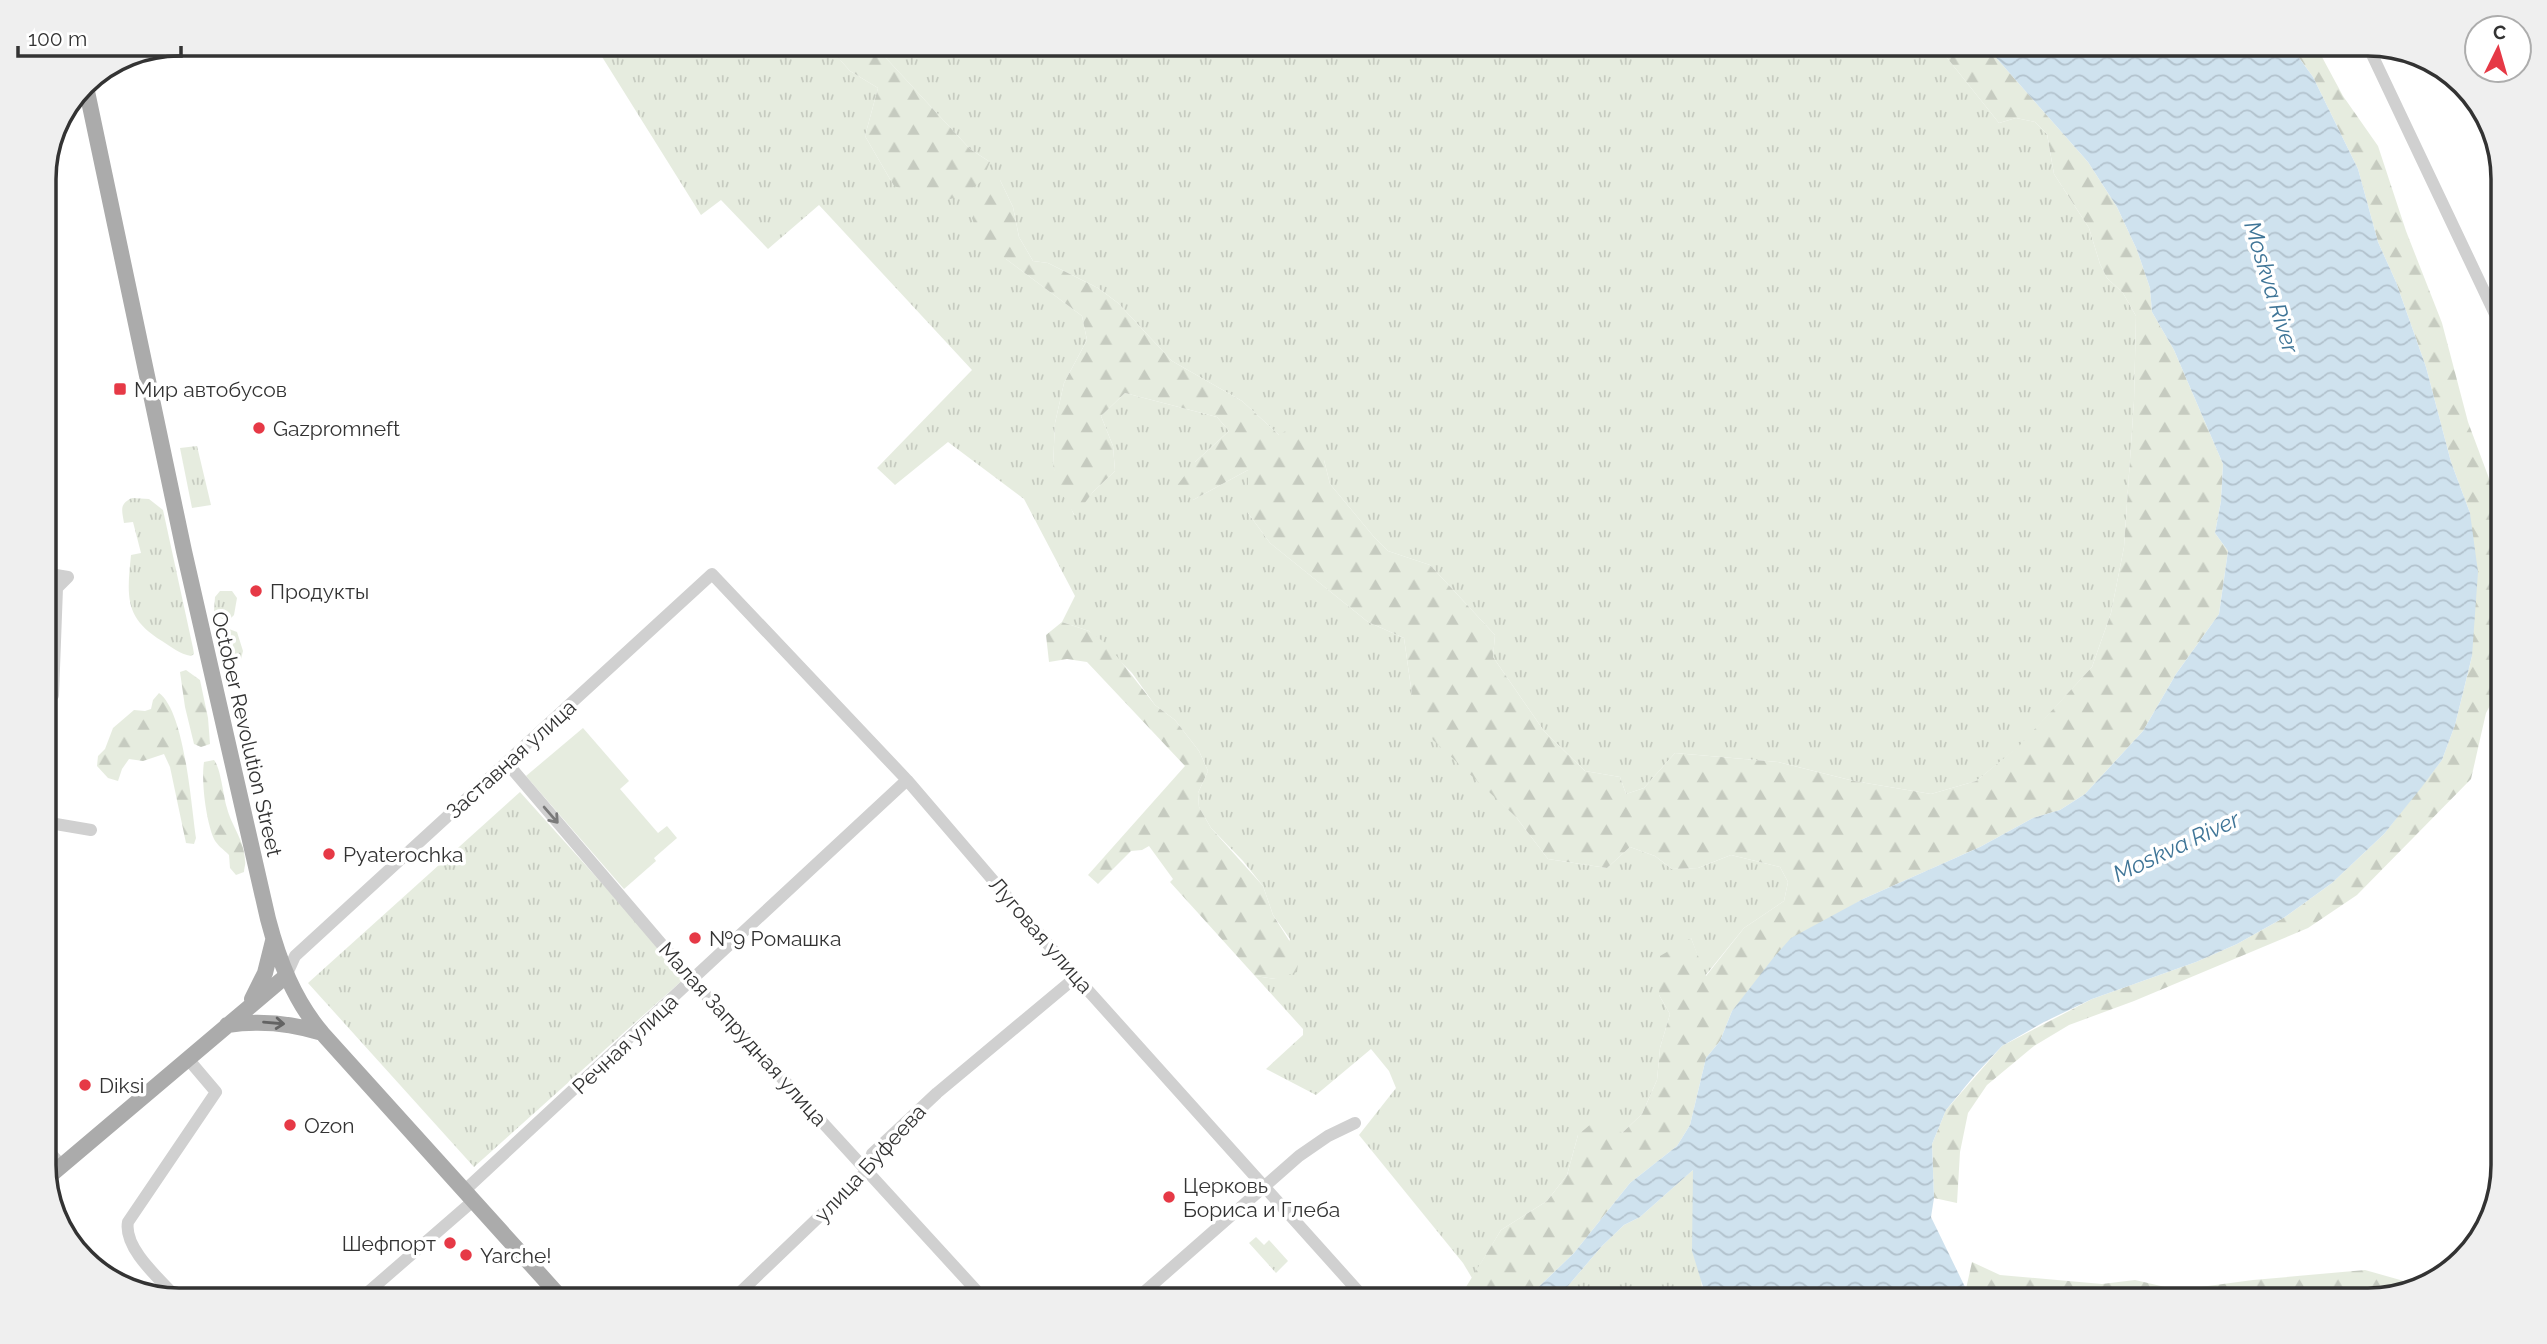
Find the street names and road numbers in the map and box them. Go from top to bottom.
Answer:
street label: October Revolution Street [207,609,287,859]
street label: Заставная улица [441,694,581,824]
street label: Луговая улица [984,872,1098,998]
street label: Малая Запрудная улица [654,937,832,1131]
street label: Речная улица [567,989,683,1099]
street label: улица Буфеева [809,1099,931,1227]

